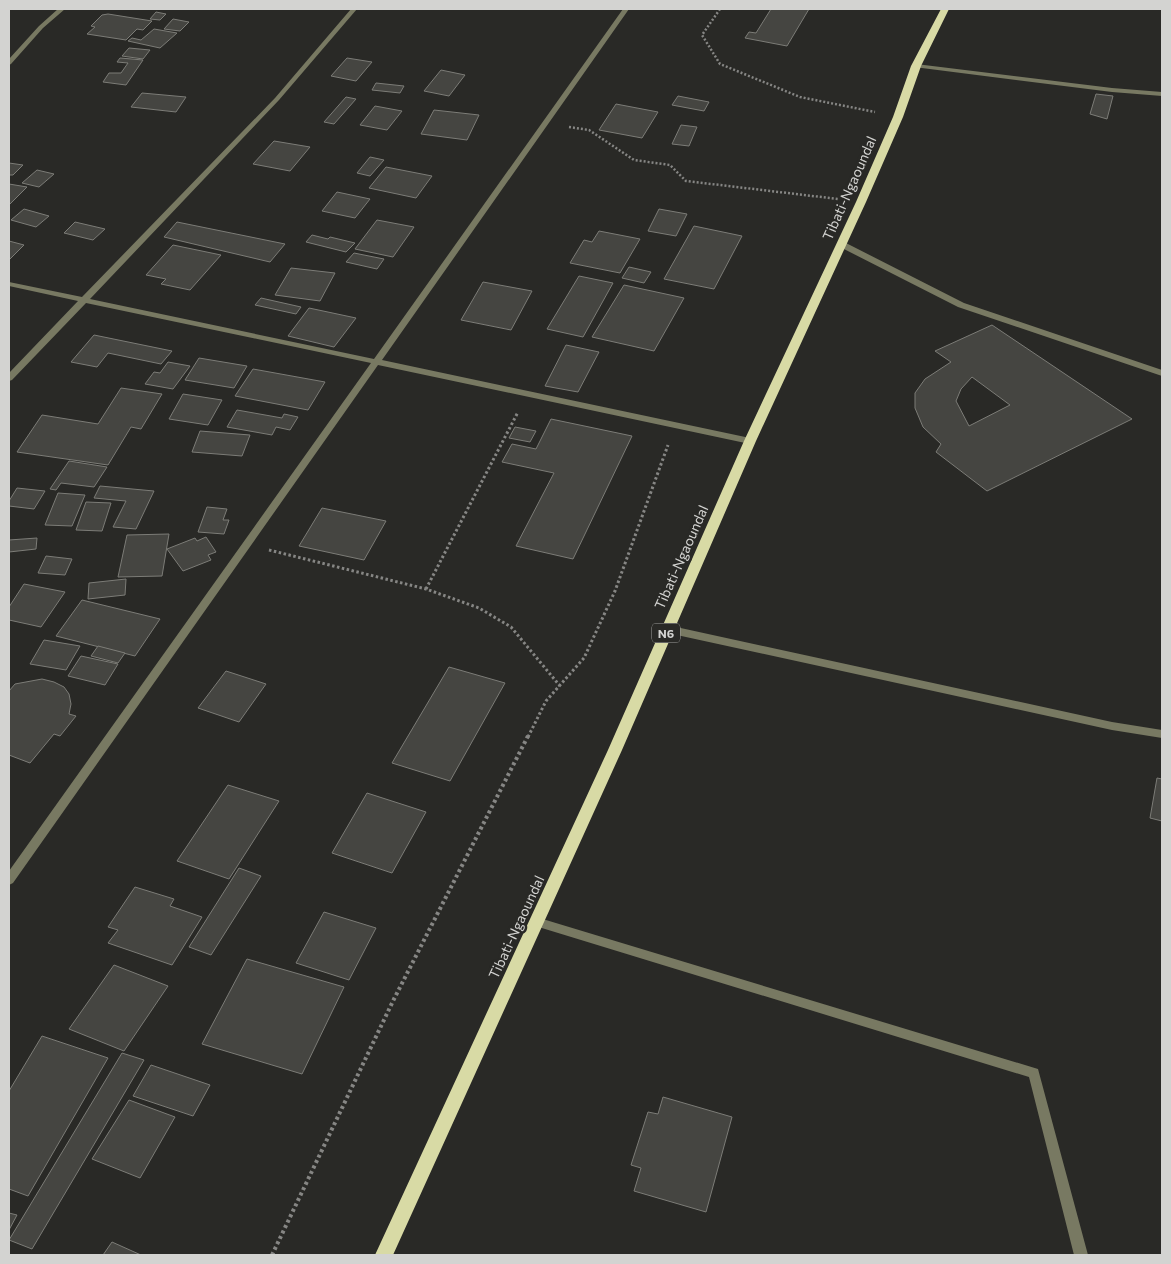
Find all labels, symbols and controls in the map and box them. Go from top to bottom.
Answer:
street label: Tibati-Ngaoundal [818,133,880,243]
street label: Tibati-Ngaoundal [650,502,712,612]
road number: N6 [652,624,680,642]
street label: Tibati-Ngaoundal [485,873,547,981]

